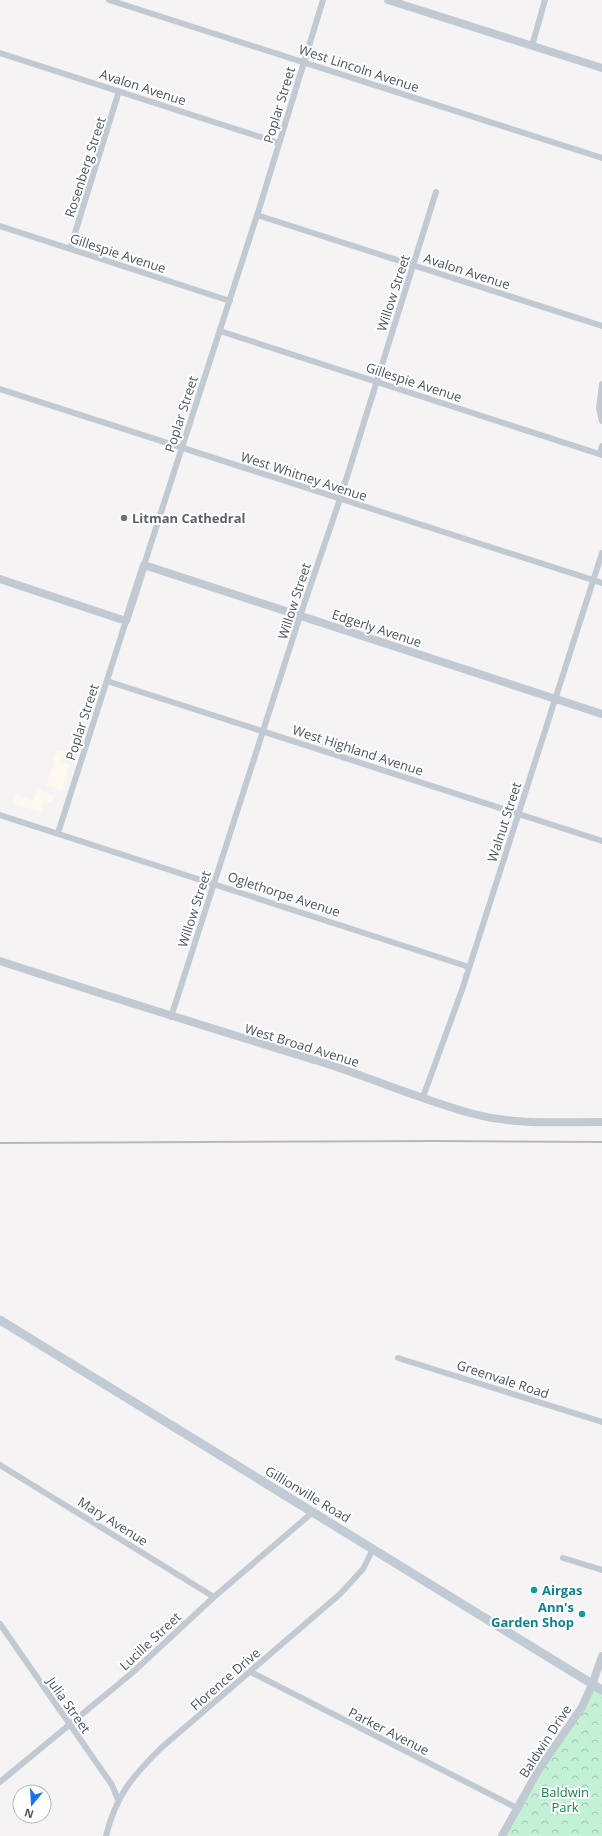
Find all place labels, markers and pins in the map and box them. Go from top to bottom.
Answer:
place label: Litman Cathedral [132,509,245,527]
marker: Litman Cathedral [119,513,129,523]
place label: Airgas [542,1581,583,1599]
marker: Airgas [529,1585,539,1595]
place label: Ann's Garden Shop [491,1598,574,1631]
marker: Ann's Garden Shop [577,1609,587,1619]

